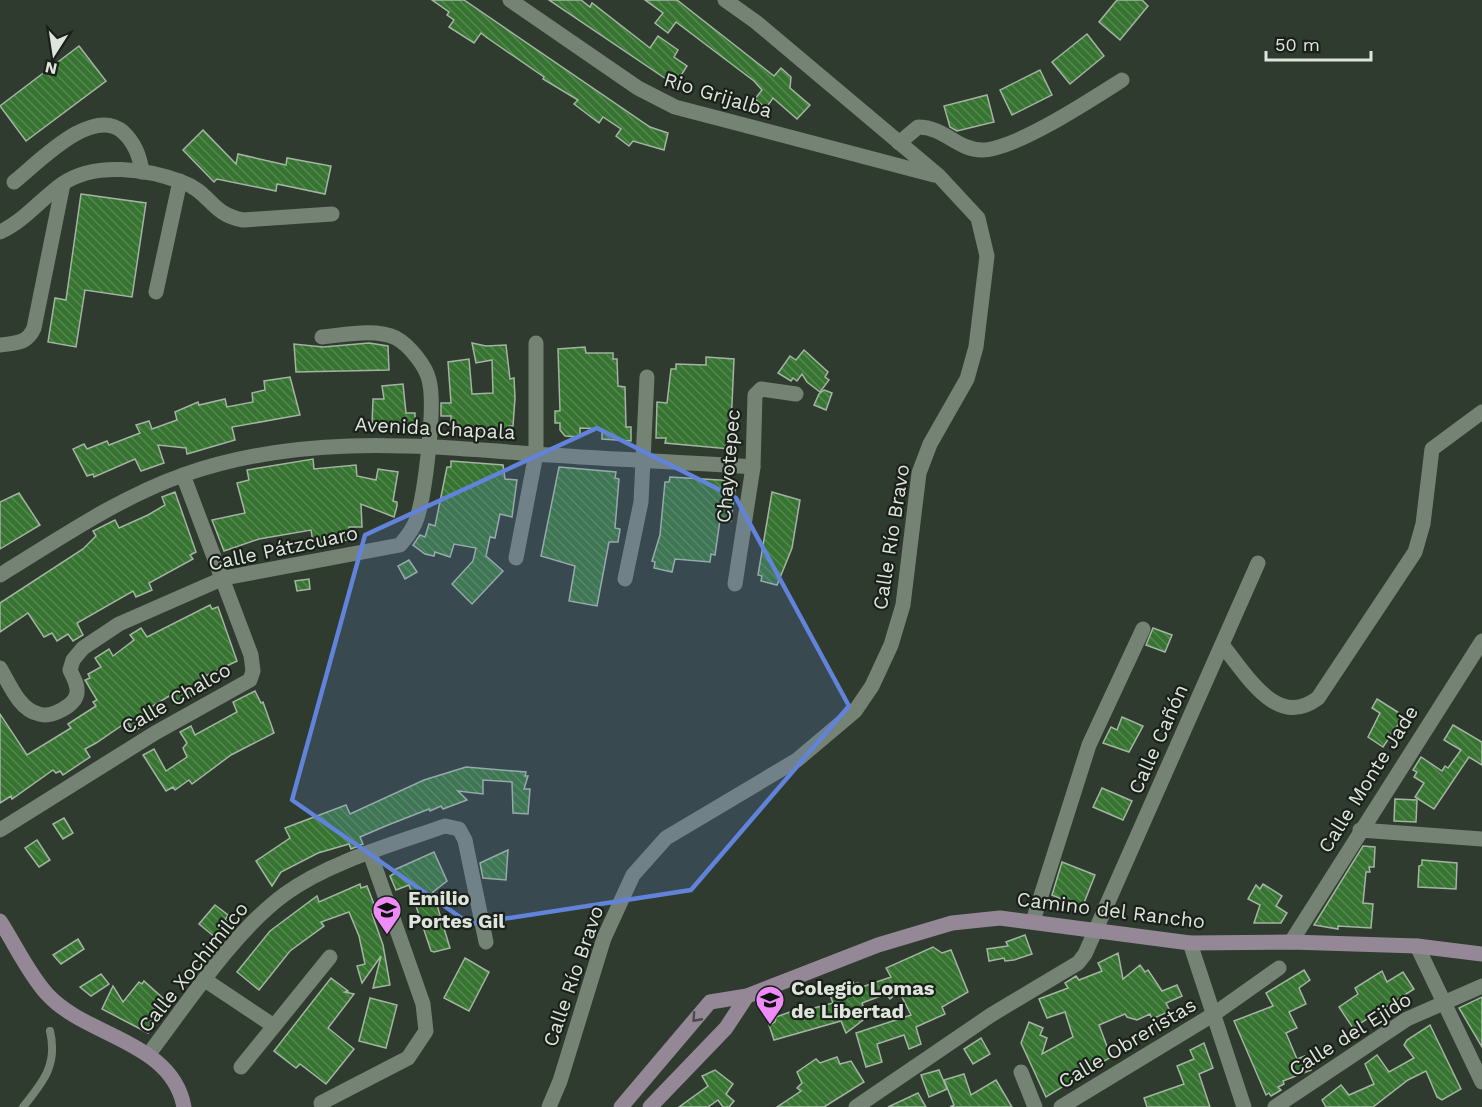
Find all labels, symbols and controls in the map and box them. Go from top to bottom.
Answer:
north arrow [24,24,84,84]
scale bar [1266,24,1371,62]
text: 50 m [1275,34,1320,55]
text: N [43,58,59,79]
street label: Rio Grijalba [661,67,775,123]
street label: Chayotepec [711,408,745,524]
street label: Avenida Chapala [354,412,516,444]
street label: Calle Río Bravo [868,462,914,612]
street label: Calle Pátzcuaro [206,520,360,576]
street label: Calle Chalco [117,657,235,739]
street label: Calle Cañón [1123,680,1193,798]
street label: Calle Monte Jade [1313,701,1423,857]
place label: Emilio Portes Gil [408,886,505,933]
street label: Camino del Rancho [1015,887,1207,933]
school or university icon: Emilio Portes Gil [371,894,403,936]
street label: Calle Xochimilco [133,897,253,1037]
street label: Calle Río Bravo [538,902,608,1050]
place label: Colegio Lomas de Libertad [791,976,935,1023]
school or university icon: Colegio Lomas de Libertad [754,984,786,1026]
street label: Calle del Ejido [1284,987,1416,1081]
street label: Calle Obreristas [1054,992,1200,1094]
one-way arrow [692,1011,703,1022]

